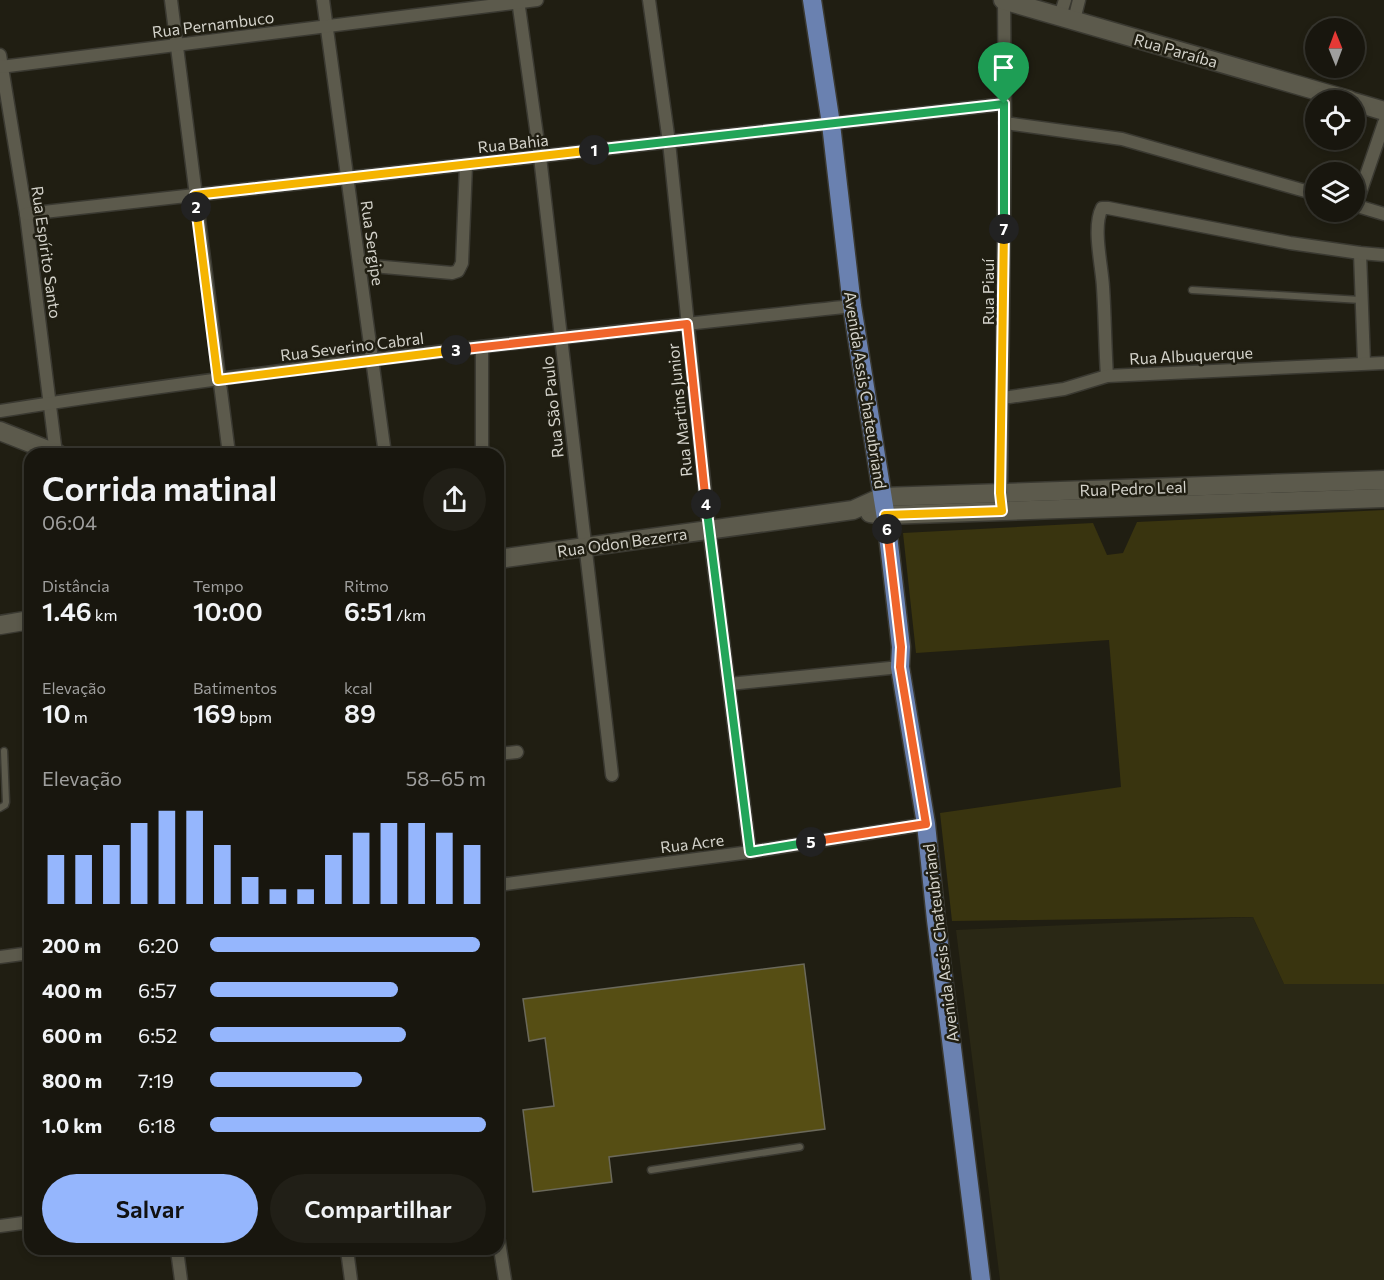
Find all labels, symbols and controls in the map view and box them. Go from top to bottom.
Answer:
street label: Rua Pernambuco [151,7,275,41]
north arrow [1305,18,1365,78]
map controls [1305,18,1365,222]
street label: Rua Paraíba [1132,29,1220,71]
pin [978,42,1029,104]
icon: arrive [987,51,1020,84]
button: locate [1305,90,1365,150]
street label: Rua Bahia [477,130,549,156]
pin: 1 [579,135,609,165]
text: 1 [590,140,598,159]
button: layers [1305,162,1365,222]
street label: Rua Espírito Santo [28,184,66,320]
pin: 2 [181,192,211,222]
text: 2 [191,197,201,216]
street label: Rua Sergipe [358,199,388,287]
pin: 7 [989,214,1019,244]
text: 7 [1000,219,1008,238]
street label: Rua Piauí [978,258,997,325]
street label: Avenida Assis Chateubriand [841,290,891,490]
street label: Rua Severino Cabral [279,328,425,364]
pin: 3 [441,335,471,365]
text: 3 [451,340,461,359]
street label: Rua Martins Junior [662,342,695,478]
street label: Rua Albuquerque [1129,342,1253,368]
street label: Rua São Paulo [537,355,567,459]
text: Corrida matinal [42,467,277,508]
button: share [423,468,486,531]
street label: Rua Pedro Leal [1079,477,1187,499]
pin: 4 [691,489,721,519]
text: 4 [701,494,711,513]
text: 06:04 [42,510,97,534]
pin: 6 [872,514,902,544]
text: 6 [882,519,892,538]
street label: Rua Odon Bezerra [556,523,688,561]
text: Distância [42,576,110,595]
text: Tempo [193,576,243,595]
text: Ritmo [344,576,389,595]
text: 1.46 [42,595,92,626]
text: 10:00 [193,595,263,626]
text: 6:51 [344,595,393,626]
text: km [92,605,117,624]
text: /km [393,605,426,624]
text: Elevação [42,678,106,697]
text: Batimentos [193,678,277,697]
text: kcal [344,678,373,697]
text: 10 [42,697,71,728]
text: 169 [193,697,236,728]
text: 89 [344,697,376,728]
text: m [71,707,88,726]
text: bpm [236,707,272,726]
text: Elevação [42,766,122,790]
text: 58–65 m [406,766,486,790]
pin: 5 [796,827,826,857]
street label: Rua Acre [659,830,725,856]
text: 5 [806,832,816,851]
street label: Avenida Assis Chateubriand [918,843,962,1043]
text: 200 m [42,933,101,957]
text: 6:20 [138,933,179,957]
text: 400 m [42,978,102,1002]
text: 6:57 [138,978,177,1002]
text: 600 m [42,1023,102,1047]
text: 6:52 [138,1023,177,1047]
text: 800 m [42,1068,102,1092]
text: 7:19 [138,1068,174,1092]
text: 1.0 km [42,1113,102,1137]
text: 6:18 [138,1113,176,1137]
button: Salvar [42,1174,258,1243]
button: Compartilhar [270,1174,486,1243]

